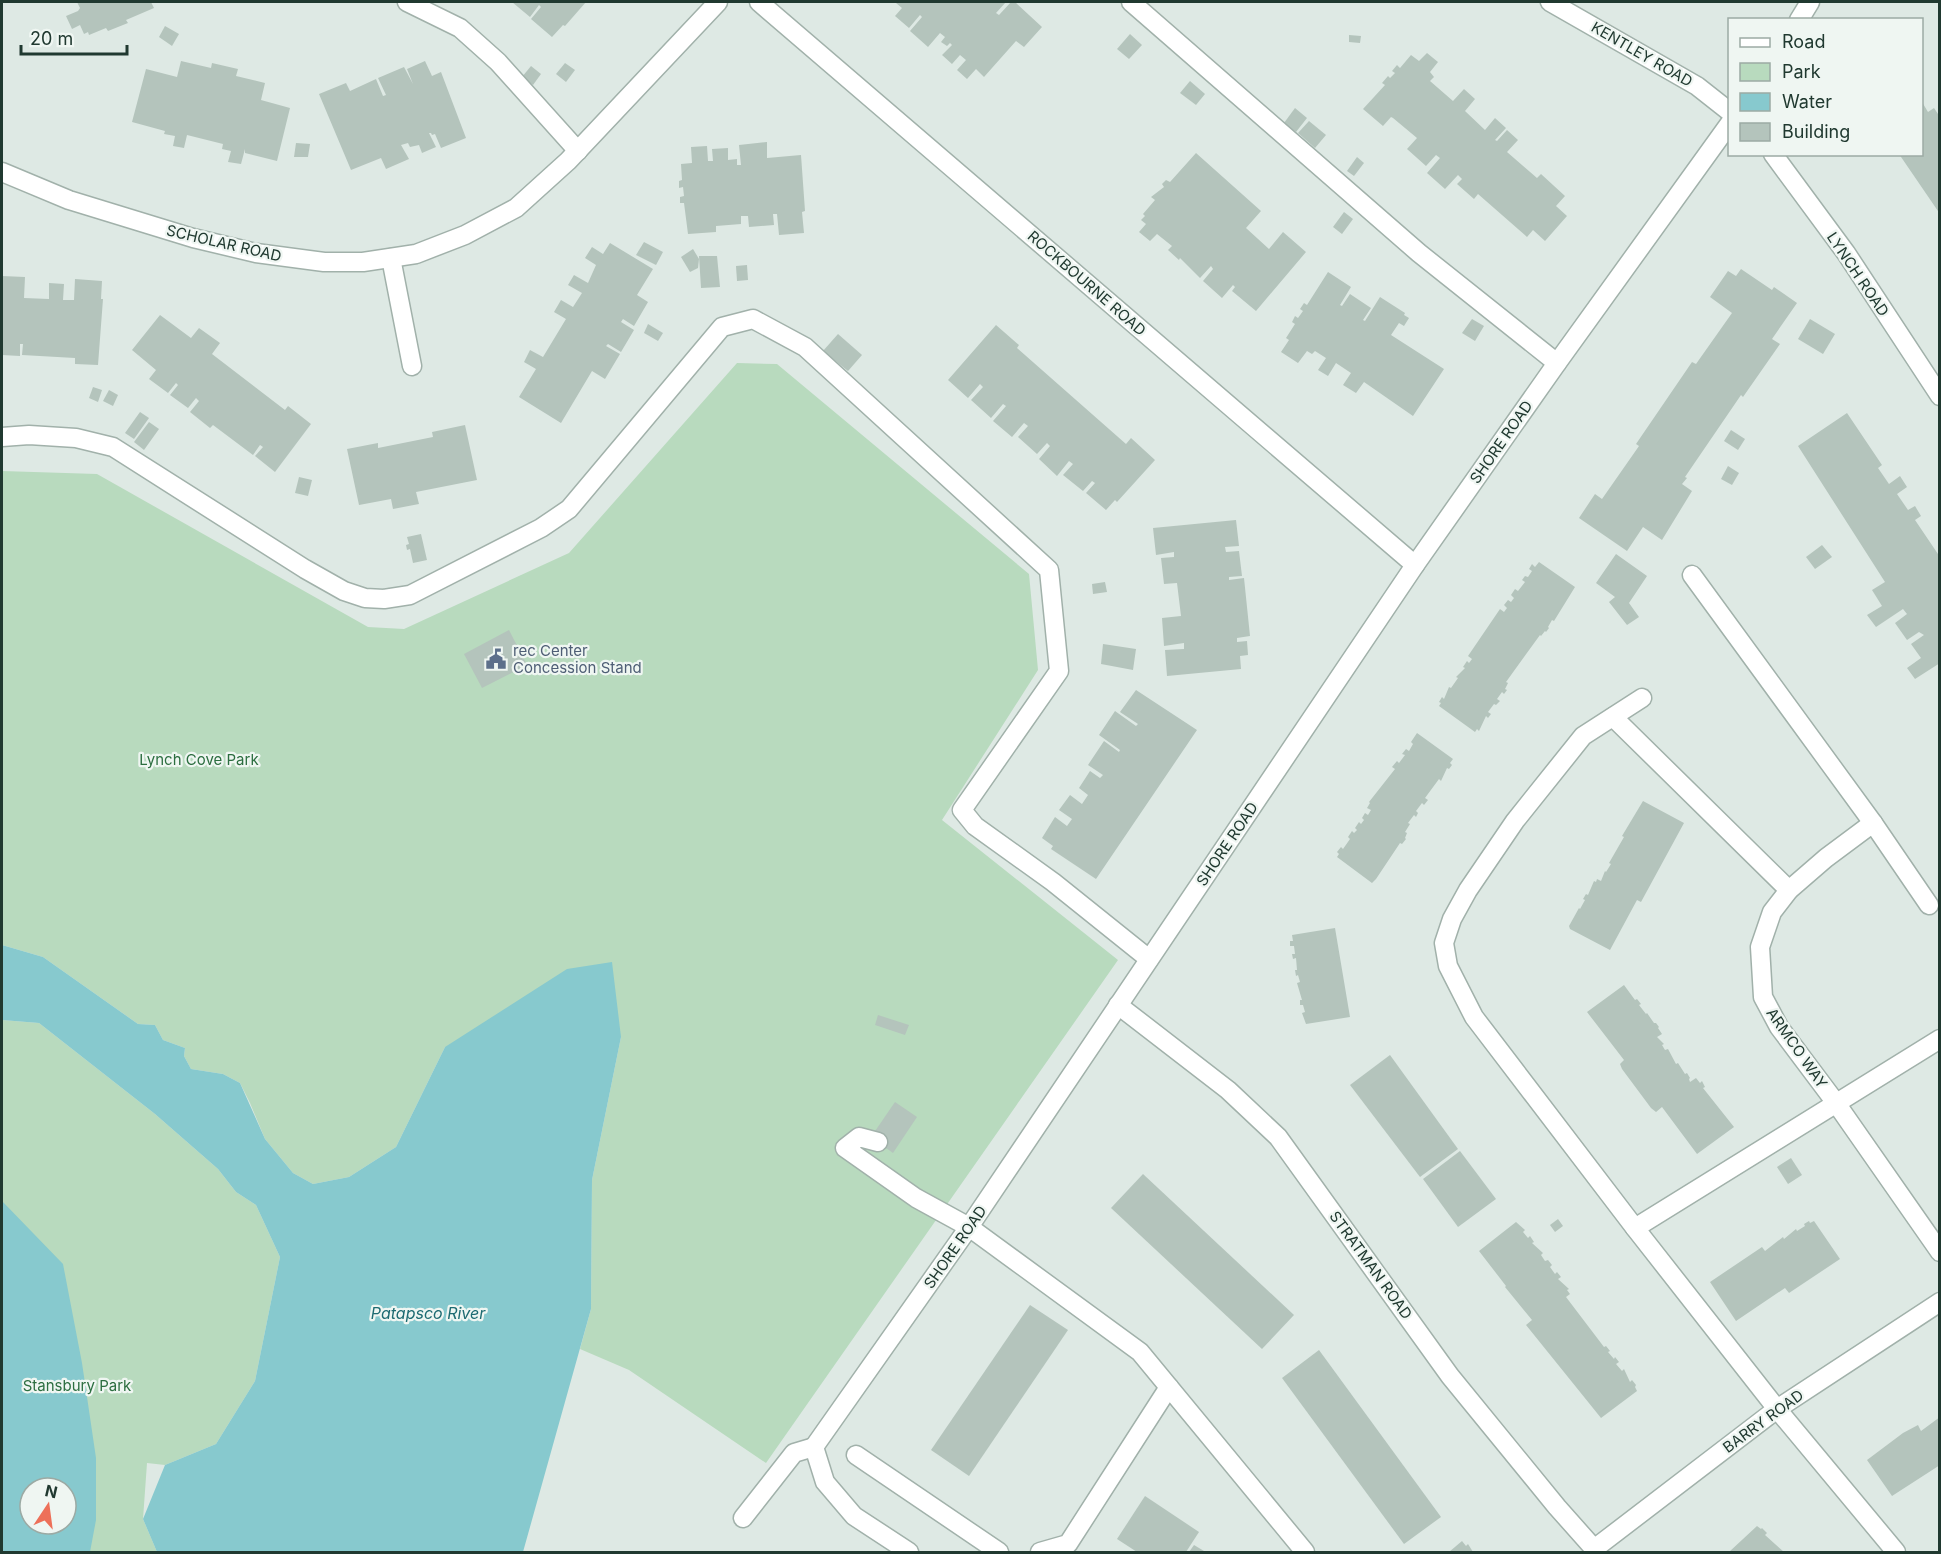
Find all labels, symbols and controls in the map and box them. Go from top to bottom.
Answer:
street label: KENTLEY ROAD [1588,17,1696,91]
scale bar [21,18,128,56]
legend [1728,18,1923,156]
text: 20 m [30,28,73,49]
text: Road [1782,31,1825,52]
text: Park [1782,61,1821,82]
text: Water [1782,91,1832,112]
text: Building [1782,121,1850,142]
street label: SCHOLAR ROAD [165,221,283,265]
street label: ROCKBOURNE ROAD [1024,226,1150,340]
street label: LYNCH ROAD [1823,228,1893,320]
street label: SHORE ROAD [1465,397,1537,487]
place label: rec Center Concession Stand [513,641,642,677]
public building icon: rec Center Concession Stand [484,647,508,671]
park label: Lynch Cove Park [139,750,259,769]
street label: SHORE ROAD [1192,799,1262,889]
street label: ARMCO WAY [1762,1004,1832,1092]
street label: SHORE ROAD [919,1202,991,1292]
street label: STRATMAN ROAD [1325,1207,1417,1323]
water label: Patapsco River [371,1303,486,1323]
park label: Stansbury Park [23,1376,132,1395]
street label: BARRY ROAD [1719,1385,1807,1457]
north arrow [18,1476,78,1536]
text: N [43,1480,60,1503]

